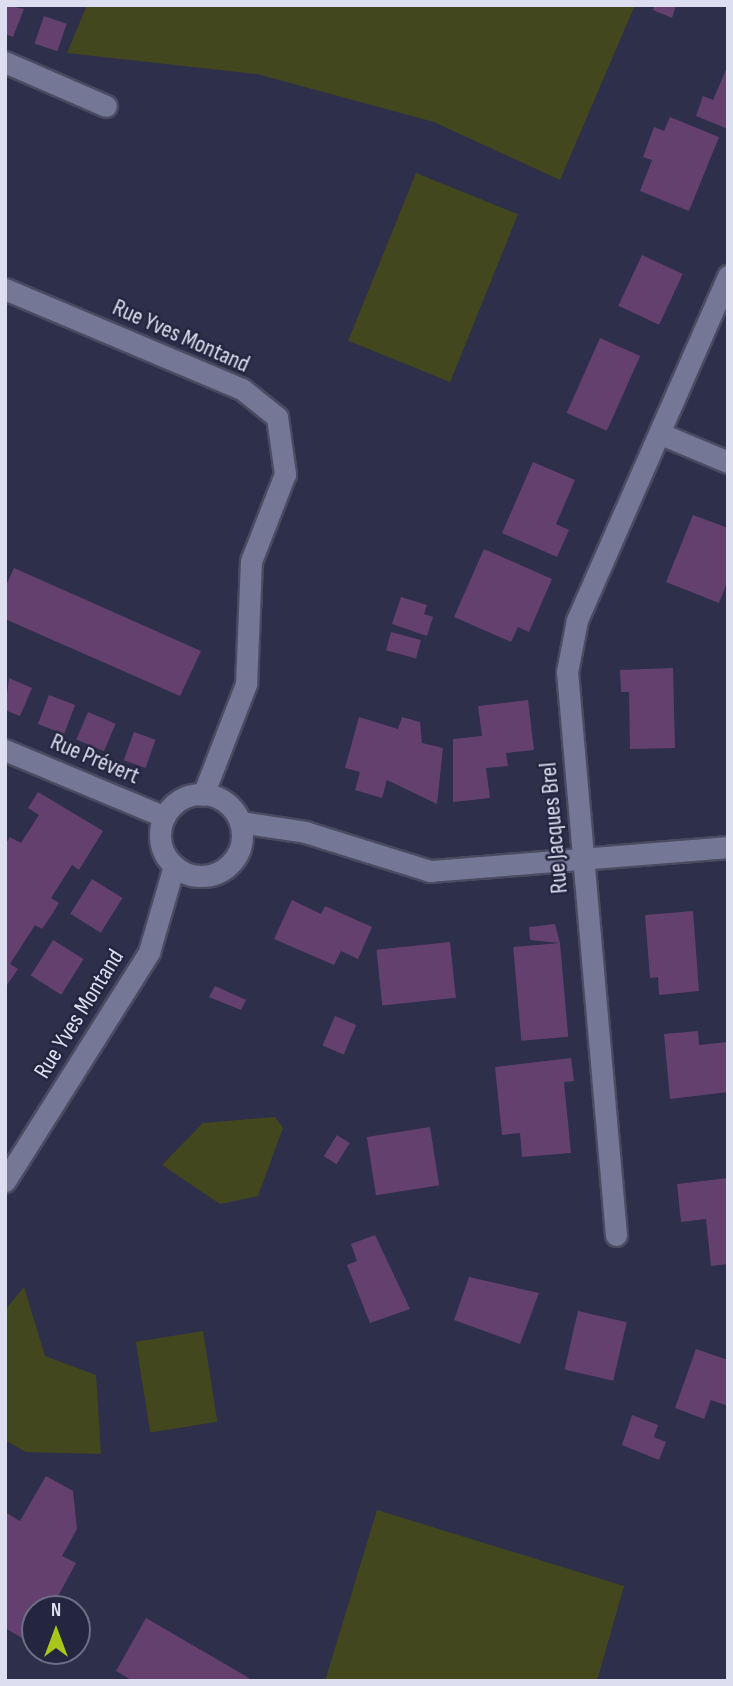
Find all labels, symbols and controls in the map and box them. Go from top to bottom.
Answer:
street label: Rue Yves Montand [108,293,254,379]
street label: Rue Prévert [46,727,144,791]
street label: Rue Jacques Brel [534,761,574,895]
street label: Rue Yves Montand [28,944,130,1084]
north arrow [21,1595,91,1665]
text: N [51,1599,61,1622]

